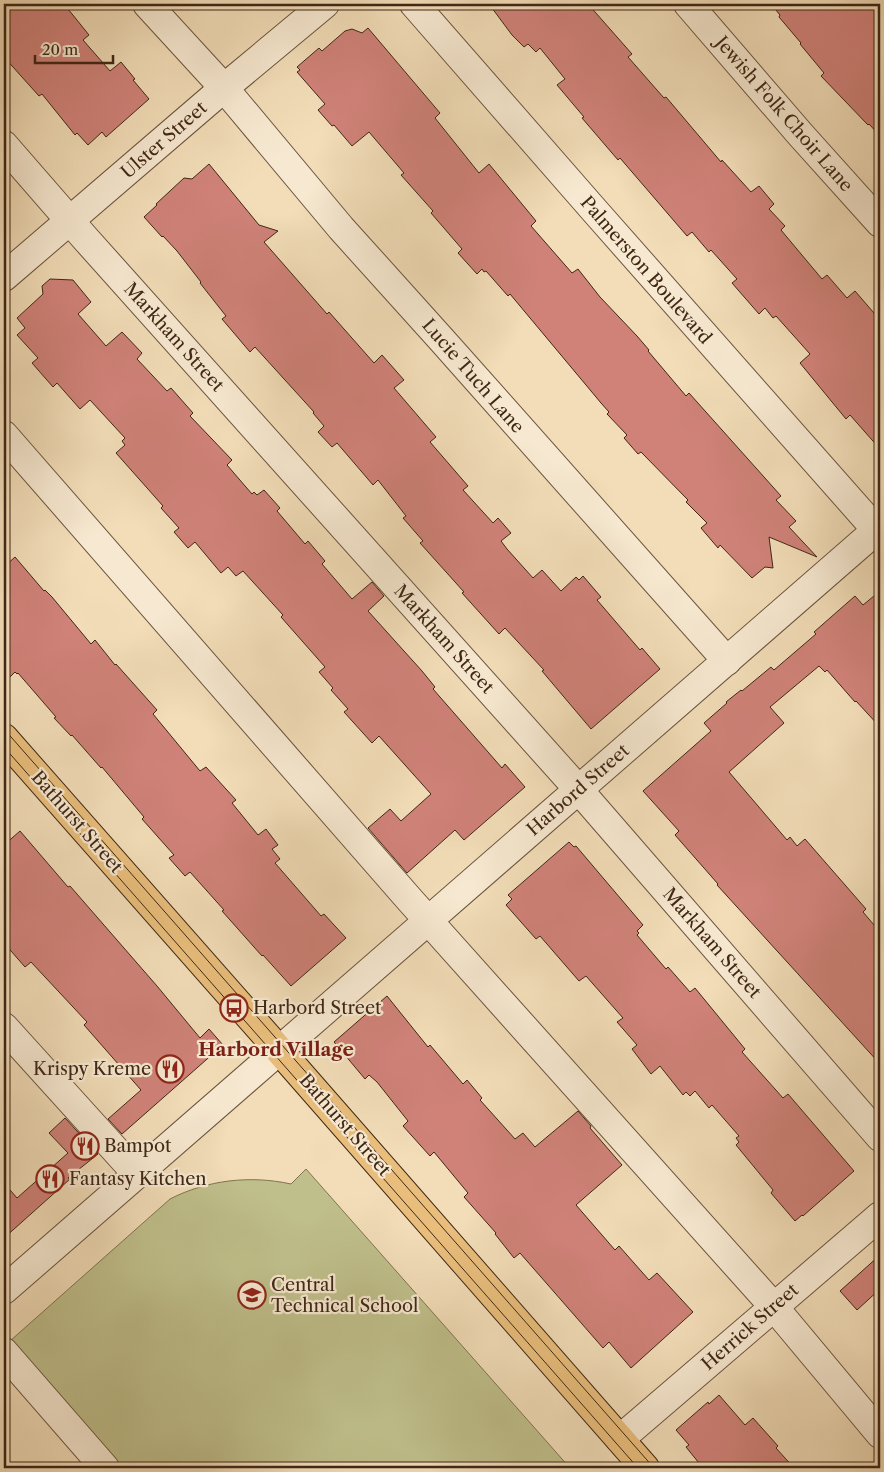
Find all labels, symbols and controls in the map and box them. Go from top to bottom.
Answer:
street label: Jewish Folk Choir Lane [709,30,857,196]
scale bar [35,32,112,64]
text: 20 m [42,40,78,59]
street label: Ulster Street [117,96,212,183]
street label: Palmerston Boulevard [576,191,716,349]
street label: Markham Street [119,278,229,396]
street label: Lucie Tuch Lane [417,314,529,438]
street label: Markham Street [389,580,499,698]
street label: Harbord Street [522,739,634,840]
street label: Bathurst Street [27,766,128,878]
street label: Markham Street [658,883,766,1003]
bus stop icon: Harbord Street [219,993,249,1023]
place label: Harbord Street [253,997,382,1019]
district label: Harbord Village [198,1038,354,1061]
restaurant icon: Krispy Kreme [155,1054,185,1084]
place label: Krispy Kreme [33,1058,151,1080]
street label: Bathurst Street [295,1069,396,1181]
restaurant icon: Bampot [70,1131,100,1161]
place label: Bampot [104,1135,172,1157]
restaurant icon: Fantasy Kitchen [35,1164,65,1194]
place label: Fantasy Kitchen [69,1168,207,1190]
place label: Central Technical School [271,1274,418,1317]
street label: Herrick Street [697,1279,803,1375]
school or university icon: Central Technical School [237,1280,267,1310]

